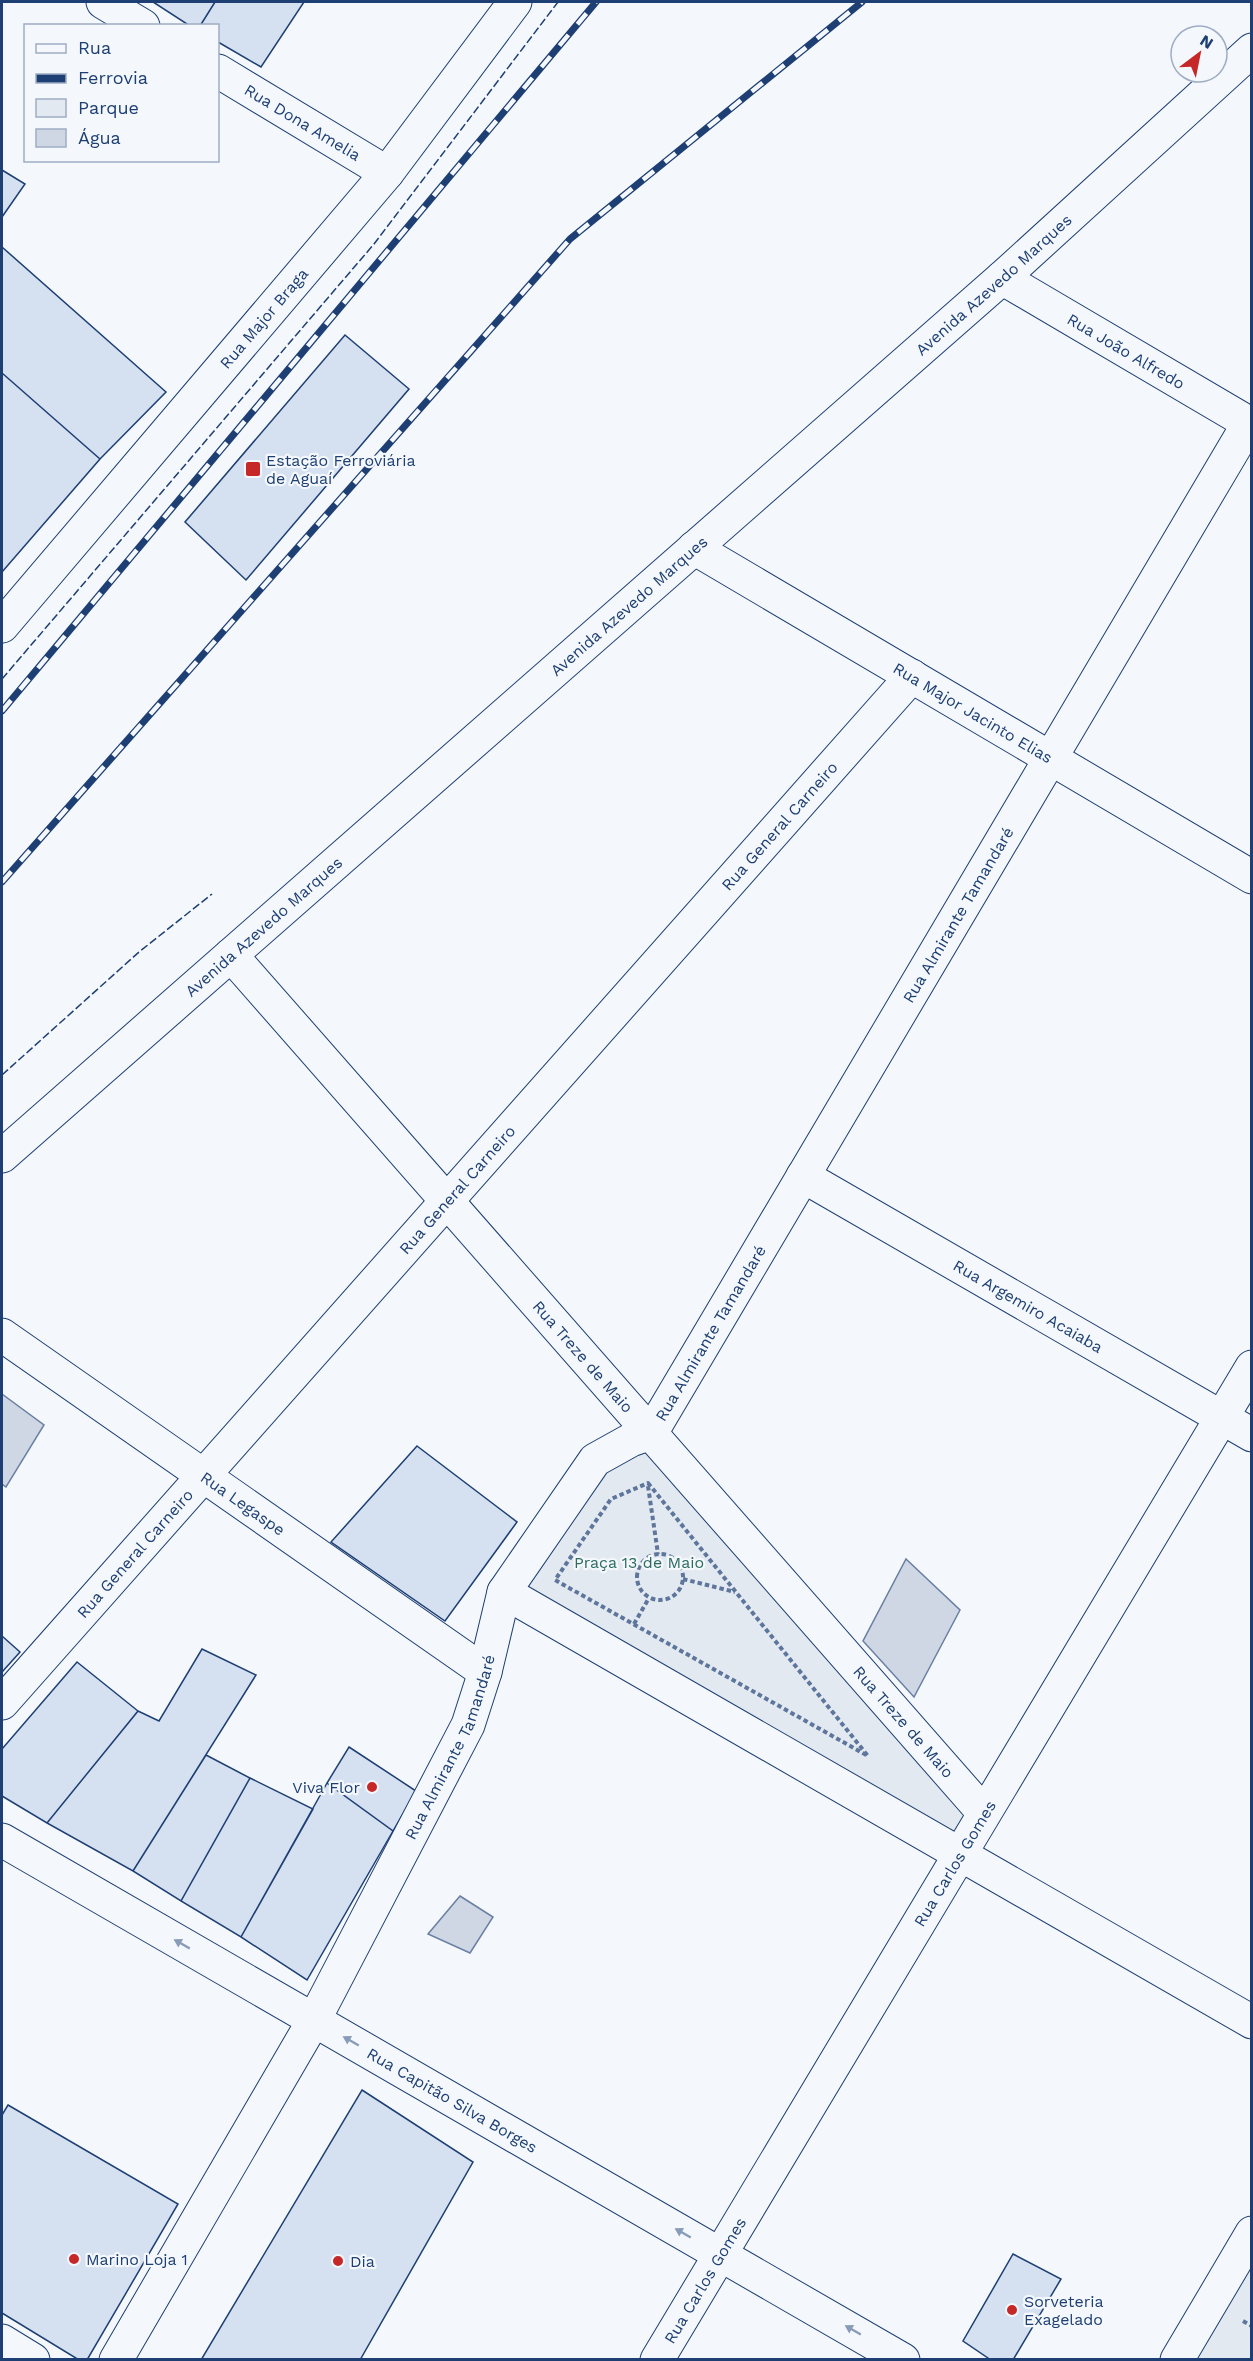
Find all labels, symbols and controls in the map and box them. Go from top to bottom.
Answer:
legend [24,24,219,162]
north arrow [1169,24,1229,84]
text: N [1197,31,1217,53]
text: Rua [78,37,111,58]
text: Ferrovia [78,67,148,88]
street label: Rua Dona Amelia [241,80,364,165]
text: Parque [78,97,139,118]
text: Água [78,127,121,148]
street label: Avenida Azevedo Marques [912,210,1076,359]
street label: Rua Major Braga [216,264,312,373]
street label: Rua João Alfredo [1064,309,1188,393]
place label: Estação Ferroviária de Aguaí [266,451,415,488]
marker: Estação Ferroviária de Aguaí [244,460,262,478]
street label: Avenida Azevedo Marques [547,532,711,680]
street label: Rua Major Jacinto Elias [890,659,1056,767]
street label: Rua General Carneiro [718,758,842,894]
street label: Rua Almirante Tamandaré [899,824,1018,1006]
street label: Avenida Azevedo Marques [181,853,346,1001]
street label: Rua General Carneiro [395,1122,519,1258]
street label: Rua Almirante Tamandaré [651,1242,770,1425]
street label: Rua Argemiro Acaiaba [950,1256,1106,1357]
street label: Rua Treze de Maio [529,1297,637,1417]
street label: Rua Legaspe [197,1468,289,1540]
street label: Rua General Carneiro [73,1485,197,1622]
park label: Praça 13 de Maio [574,1553,704,1572]
street label: Rua Almirante Tamandaré [401,1653,499,1843]
street label: Rua Treze de Maio [849,1662,958,1782]
place label: Viva Flor [292,1778,360,1797]
marker: Viva Flor [365,1780,379,1794]
street label: Rua Carlos Gomes [910,1797,1000,1930]
one-way arrow [173,1939,190,1949]
one-way arrow [343,2036,359,2047]
street label: Rua Capitão Silva Borges [364,2044,541,2157]
street label: Rua Carlos Gomes [660,2214,750,2347]
one-way arrow [675,2228,692,2238]
place label: Marino Loja 1 [86,2250,188,2269]
marker: Marino Loja 1 [67,2252,81,2266]
place label: Dia [350,2252,375,2271]
marker: Dia [331,2254,345,2268]
place label: Sorveteria Exagelado [1024,2292,1103,2329]
marker: Sorveteria Exagelado [1005,2303,1019,2317]
one-way arrow [844,2326,861,2336]

